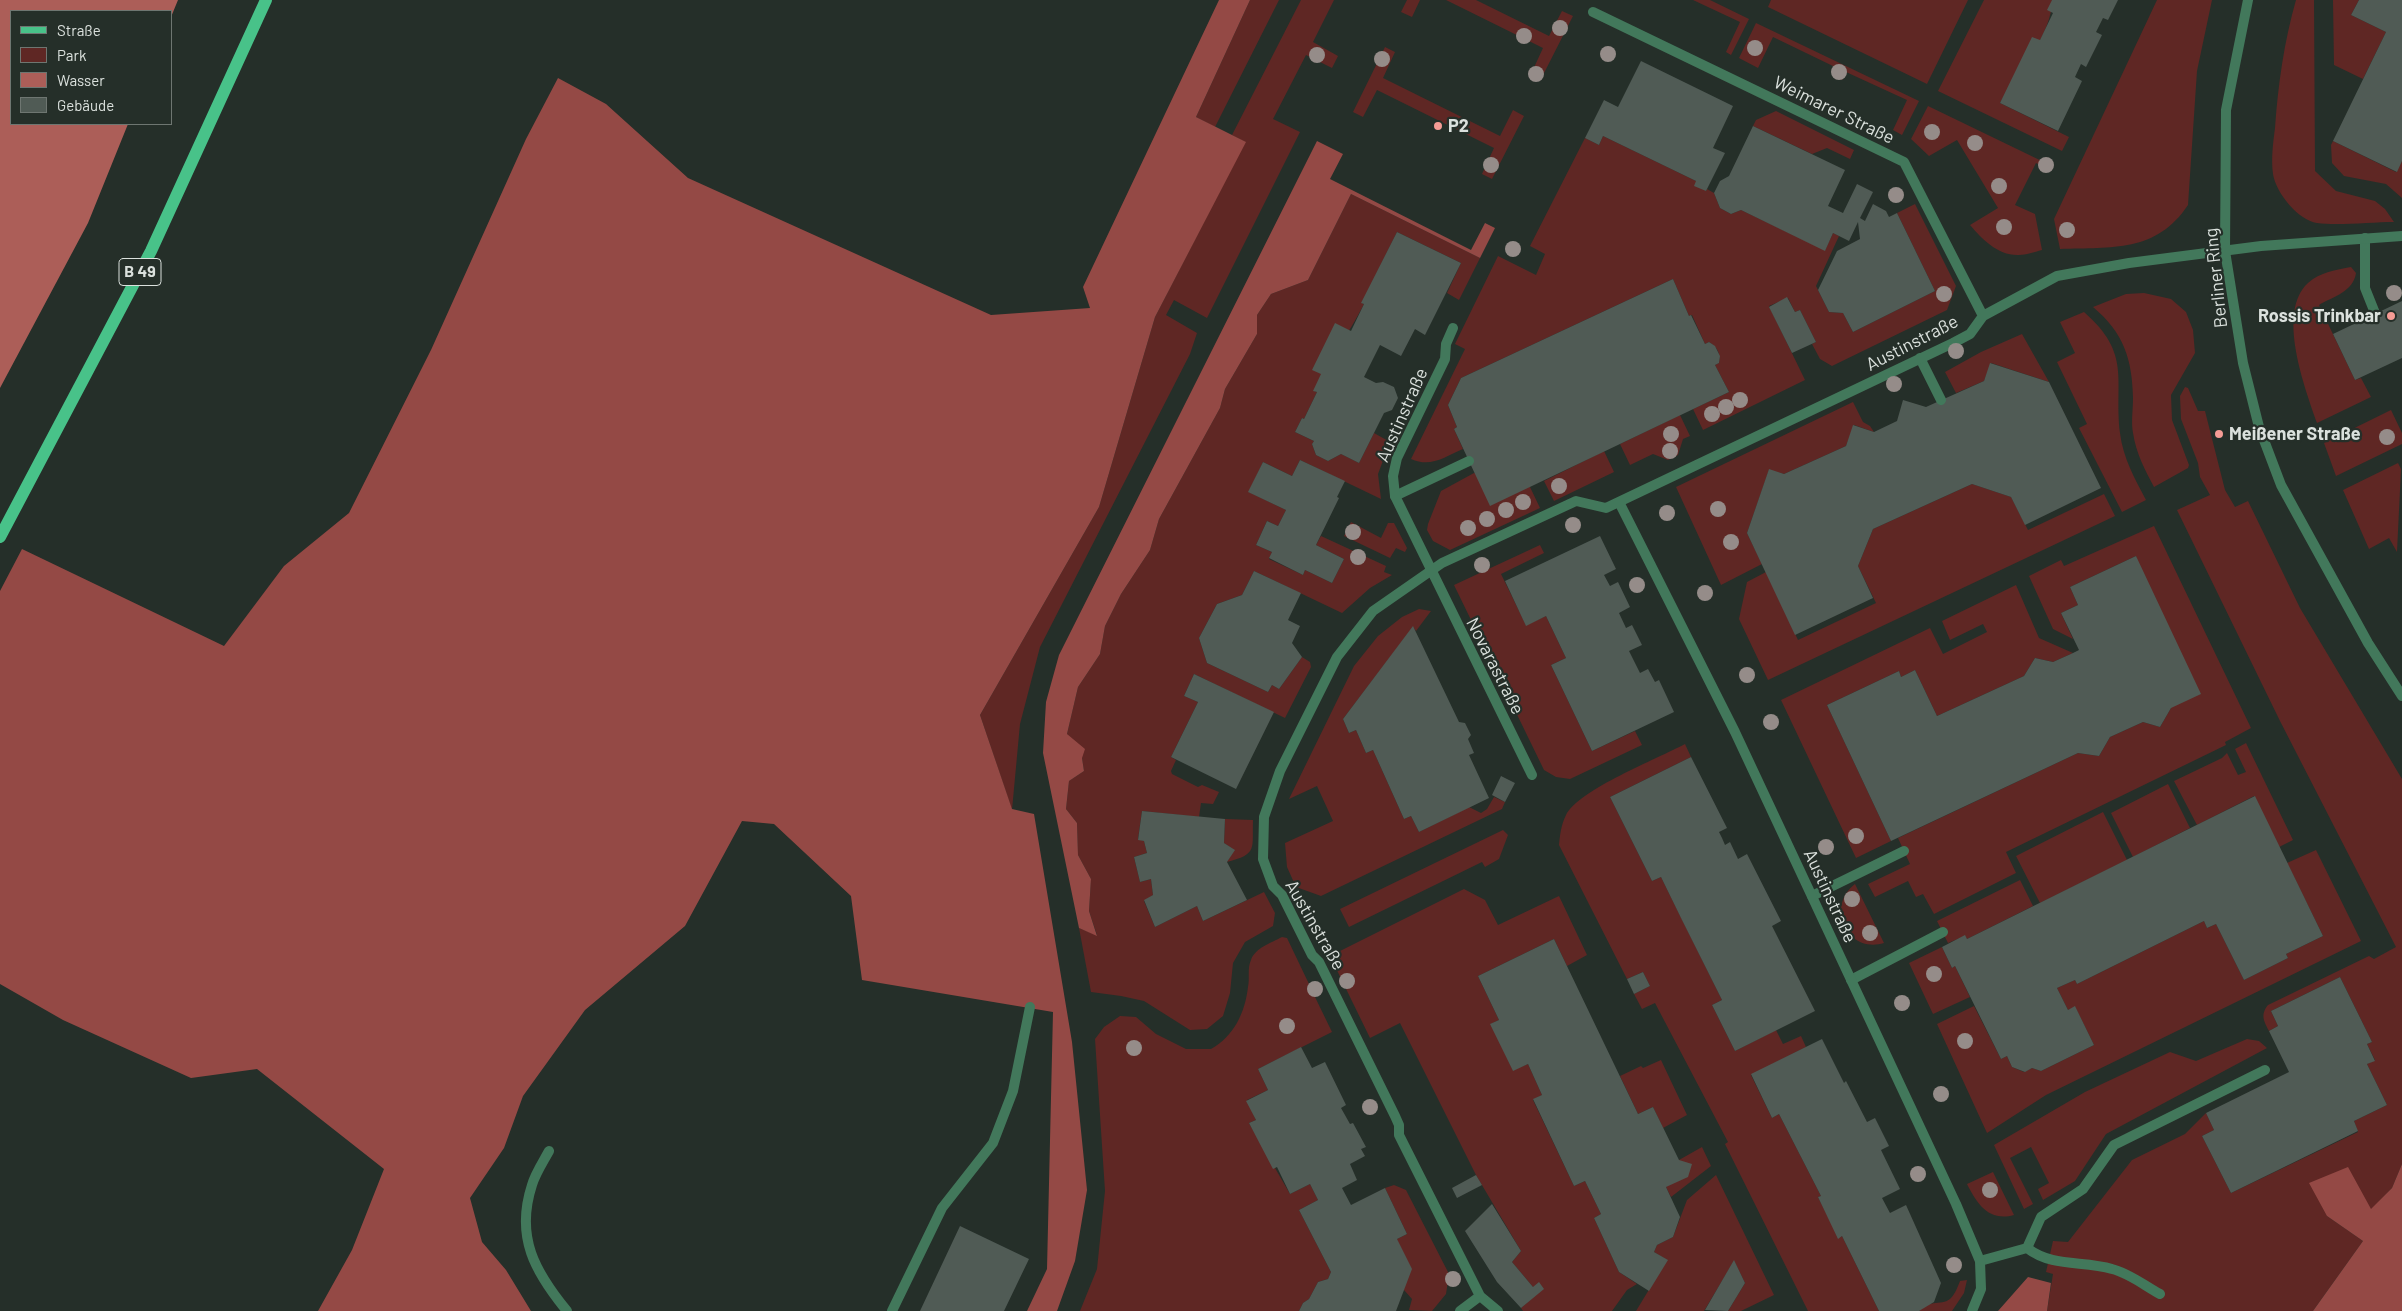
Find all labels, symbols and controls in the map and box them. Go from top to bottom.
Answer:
legend [10,10,172,125]
text: Straße [57,21,101,39]
text: Park [57,46,86,64]
text: Wasser [57,71,105,89]
street label: Weimarer Straße [1770,71,1898,149]
text: Gebäude [57,96,114,114]
place label: P2 [1448,115,1469,137]
marker: P2 [1432,120,1444,132]
street label: Berliner Ring [2200,227,2232,329]
road number: B 49 [119,258,161,286]
place label: Rossis Trinkbar [2258,305,2381,327]
marker: Rossis Trinkbar [2385,310,2397,322]
street label: Austinstraße [1862,311,1962,375]
street label: Austinstraße [1372,365,1432,465]
place label: Meißener Straße [2229,423,2361,445]
marker: Meißener Straße [2213,428,2225,440]
street label: Novarastraße [1461,614,1529,718]
street label: Austinstraße [1799,846,1861,946]
street label: Austinstraße [1281,876,1349,974]

